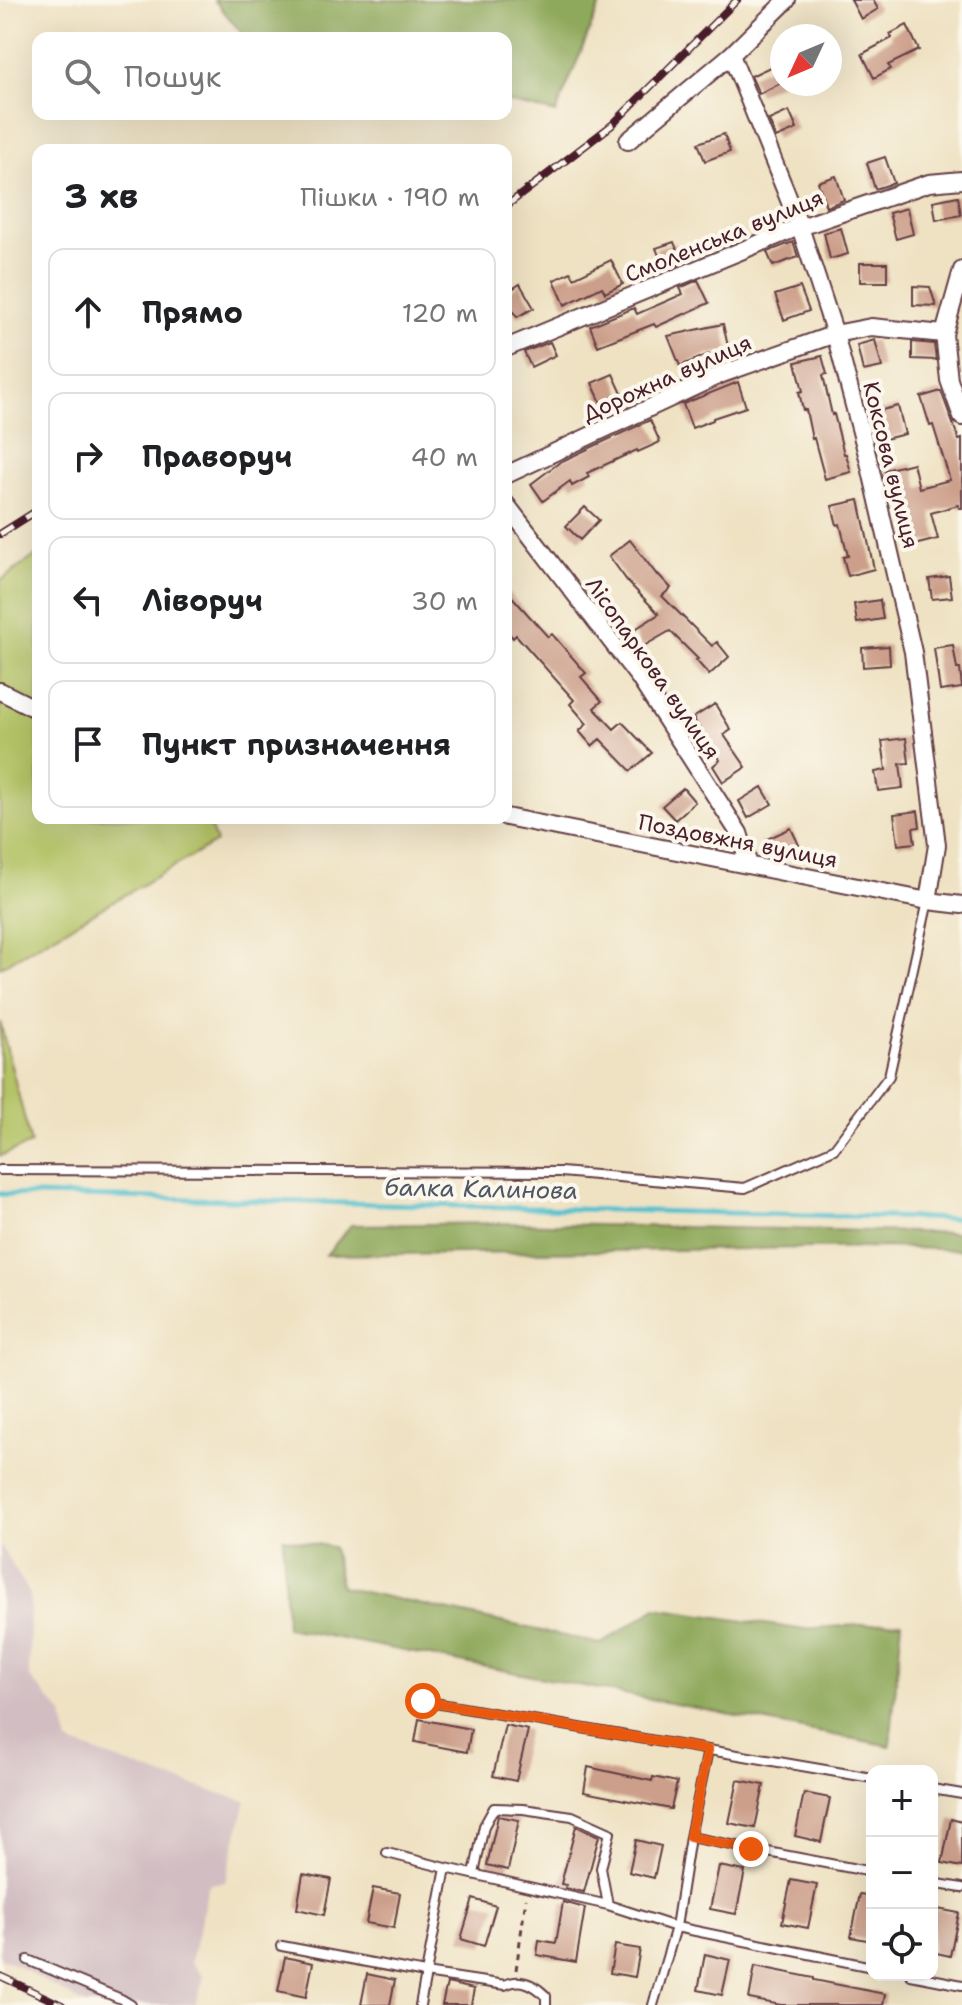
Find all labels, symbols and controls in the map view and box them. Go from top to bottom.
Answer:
north arrow [770,24,842,96]
search box [32,32,512,120]
icon: search [60,54,104,98]
text: Пошук [124,56,221,97]
text: 3 хв [64,173,138,219]
text: Пішки · 190 m [300,179,480,214]
street label: Смоленська вулиця [620,183,828,289]
icon: ahead [66,290,110,334]
text: Прямо [142,292,243,333]
text: 120 m [402,295,478,330]
street label: Дорожна вулиця [578,328,756,428]
street label: Коксова вулиця [856,379,926,551]
icon: right [66,434,110,478]
text: Праворуч [142,436,292,477]
text: 40 m [411,439,478,474]
street label: Лісопаркова вулиця [579,571,727,765]
icon: left [66,578,110,622]
text: Ліворуч [142,580,263,621]
text: 30 m [411,583,478,618]
icon: arrive [66,722,110,766]
text: Пункт призначення [142,724,451,765]
street label: Поздовжня вулиця [636,807,840,875]
water label: балка Калинова [384,1171,578,1207]
route start [405,1683,441,1719]
map controls [866,1765,938,1981]
button: + [866,1765,938,1837]
route end [733,1831,769,1867]
button: − [866,1837,938,1909]
button: locate [866,1909,938,1981]

